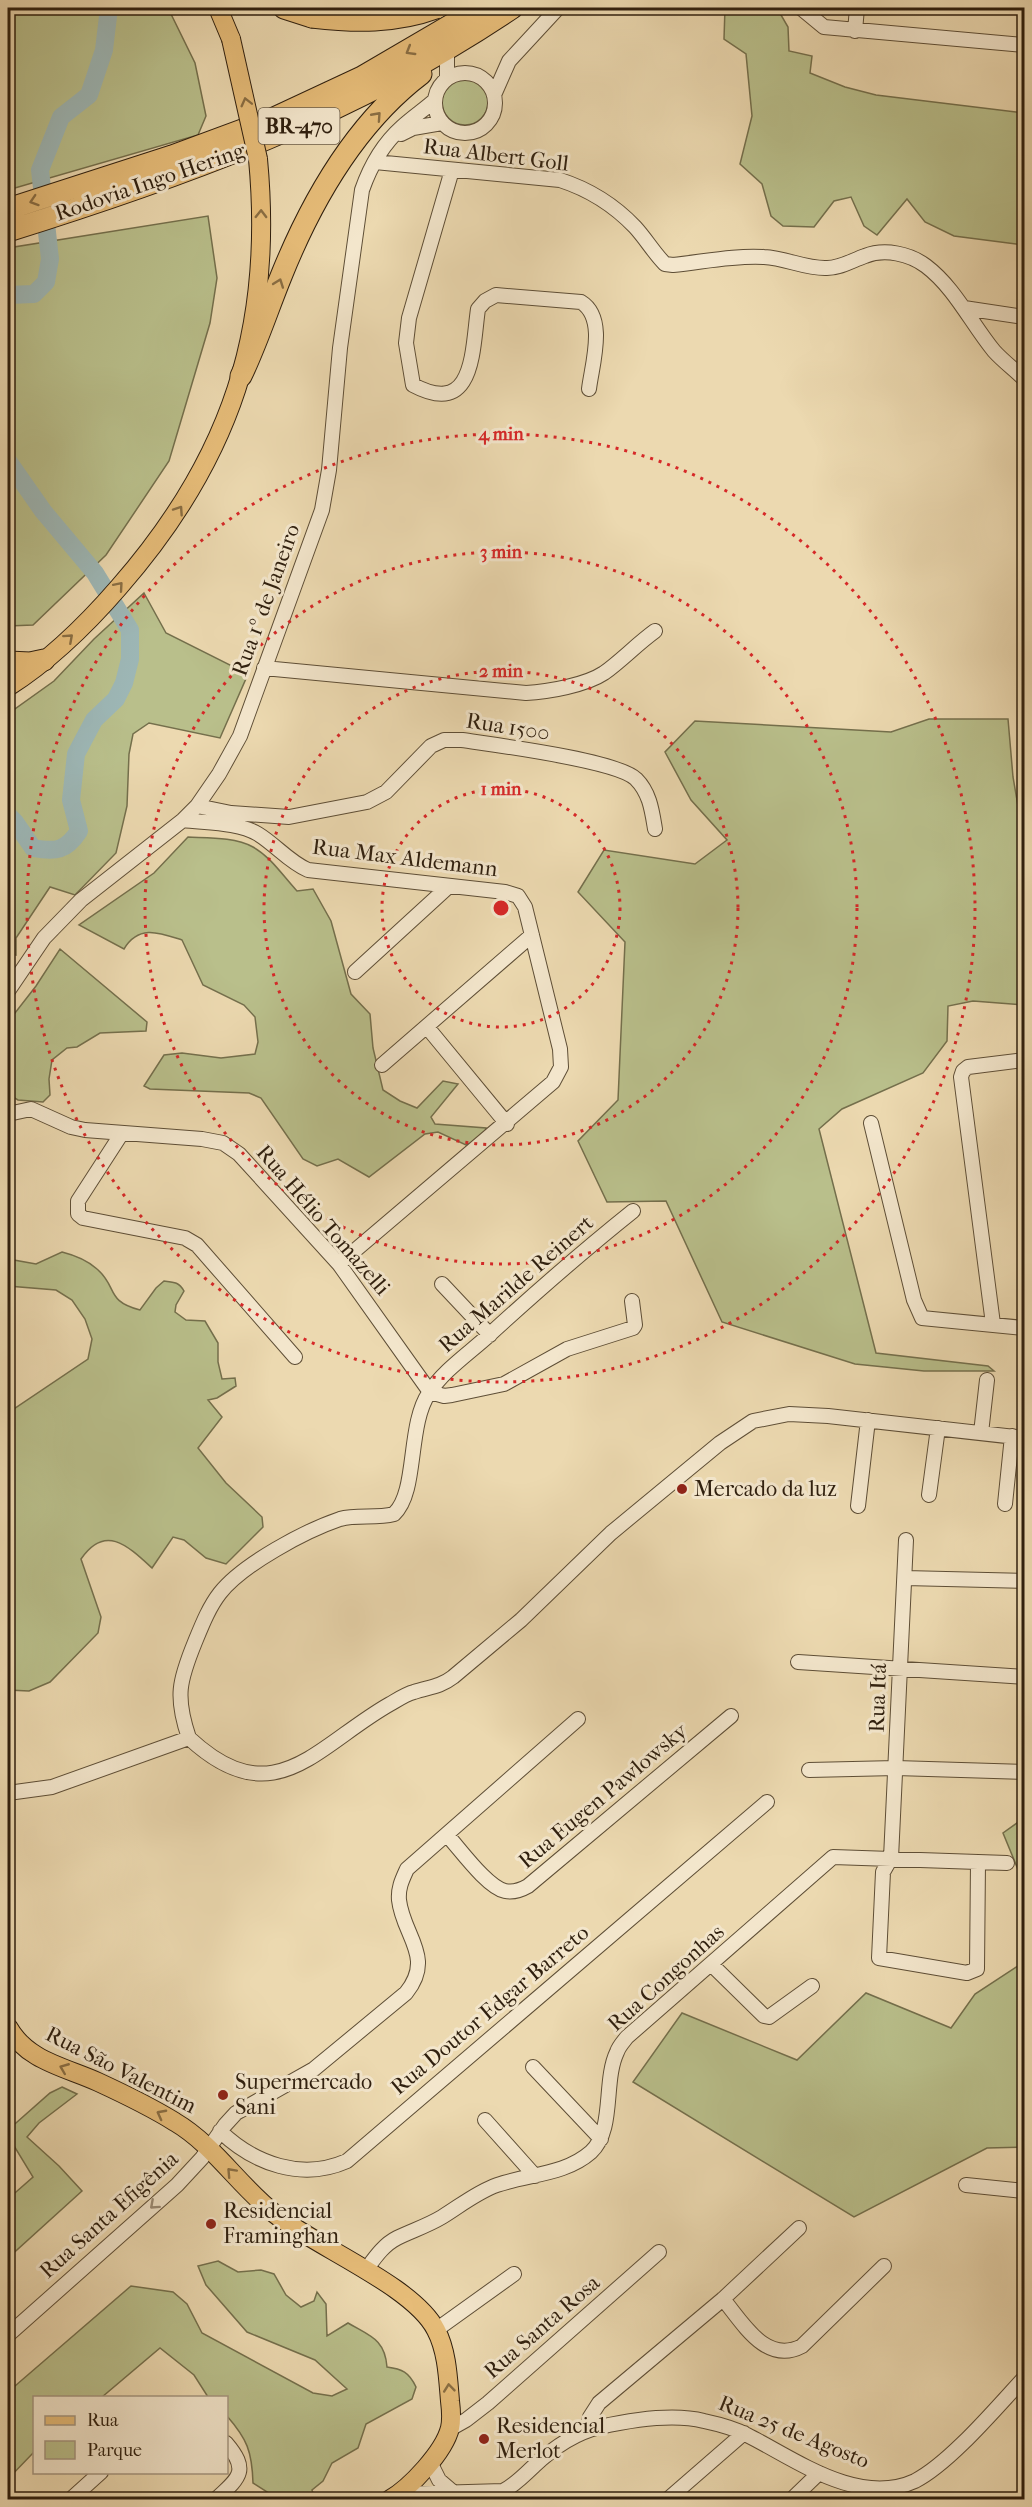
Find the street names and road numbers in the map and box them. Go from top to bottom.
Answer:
road number: BR-470 [258,108,340,144]
street label: Rua Albert Goll [422,133,570,177]
street label: Rodovia Ingo Hering [52,137,249,227]
street label: Rua 1º de Janeiro [226,521,306,679]
street label: Rua 1500 [464,708,552,746]
street label: Rua Max Aldemann [311,834,499,882]
street label: Rua Hélio Tomazelli [251,1140,396,1301]
street label: Rua Marilde Reinert [433,1210,599,1358]
street label: Rua Itá [864,1662,892,1733]
street label: Rua Eugen Pawlowsky [513,1717,694,1874]
street label: Rua Congonhas [602,1919,730,2037]
street label: Rua Doutor Edgar Barreto [386,1920,594,2100]
street label: Rua São Valentim [41,2021,201,2119]
street label: Rua Santa Efigênia [34,2145,184,2284]
street label: Rua Santa Rosa [479,2269,606,2384]
street label: Rua 25 de Agosto [715,2390,873,2474]

